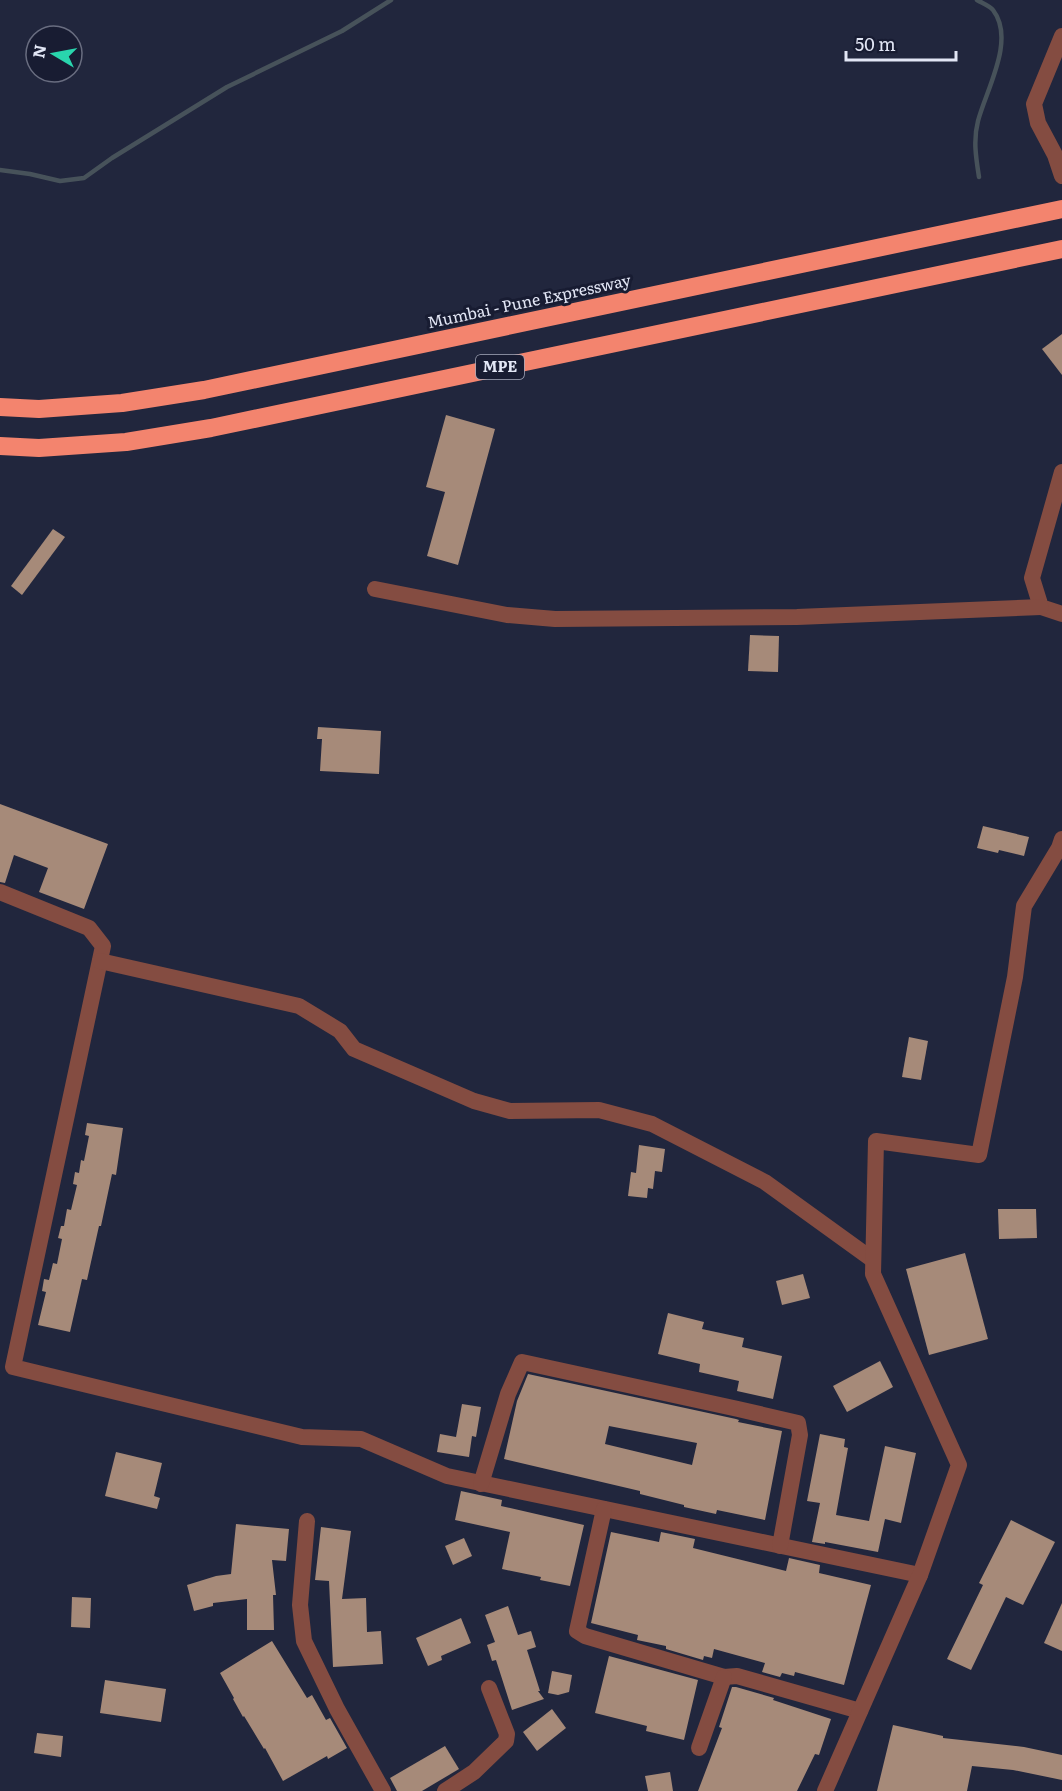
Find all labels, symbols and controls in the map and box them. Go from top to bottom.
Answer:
north arrow [24,24,84,84]
scale bar [846,24,956,62]
text: 50 m [855,30,896,57]
text: N [25,43,51,60]
street label: Mumbai - Pune Expressway [425,267,633,333]
road number: MPE [476,355,524,379]

